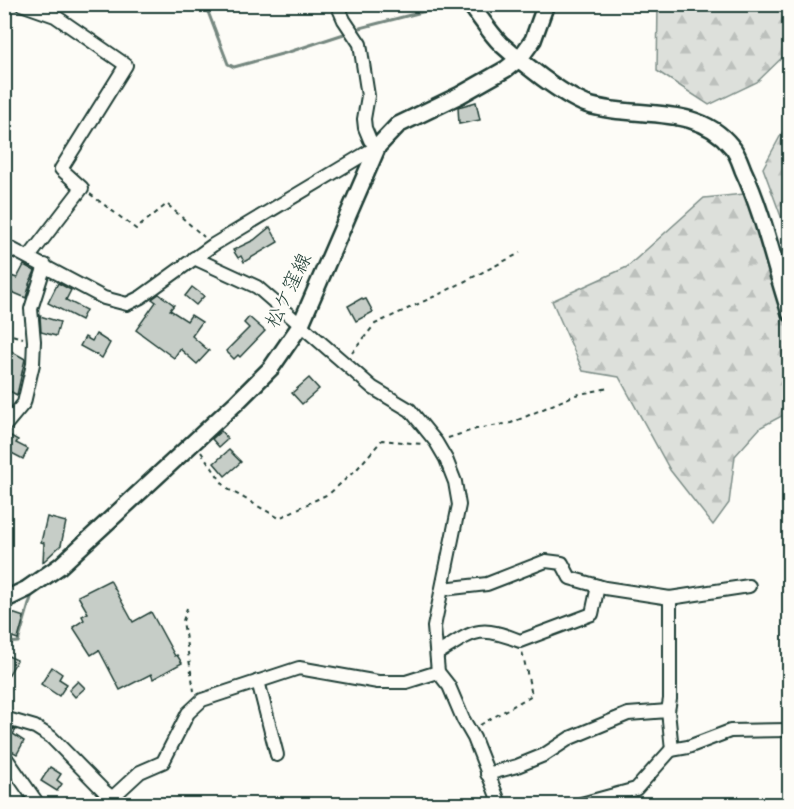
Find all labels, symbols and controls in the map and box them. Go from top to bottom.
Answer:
street label: 松ケ窪線 [259,249,321,333]

